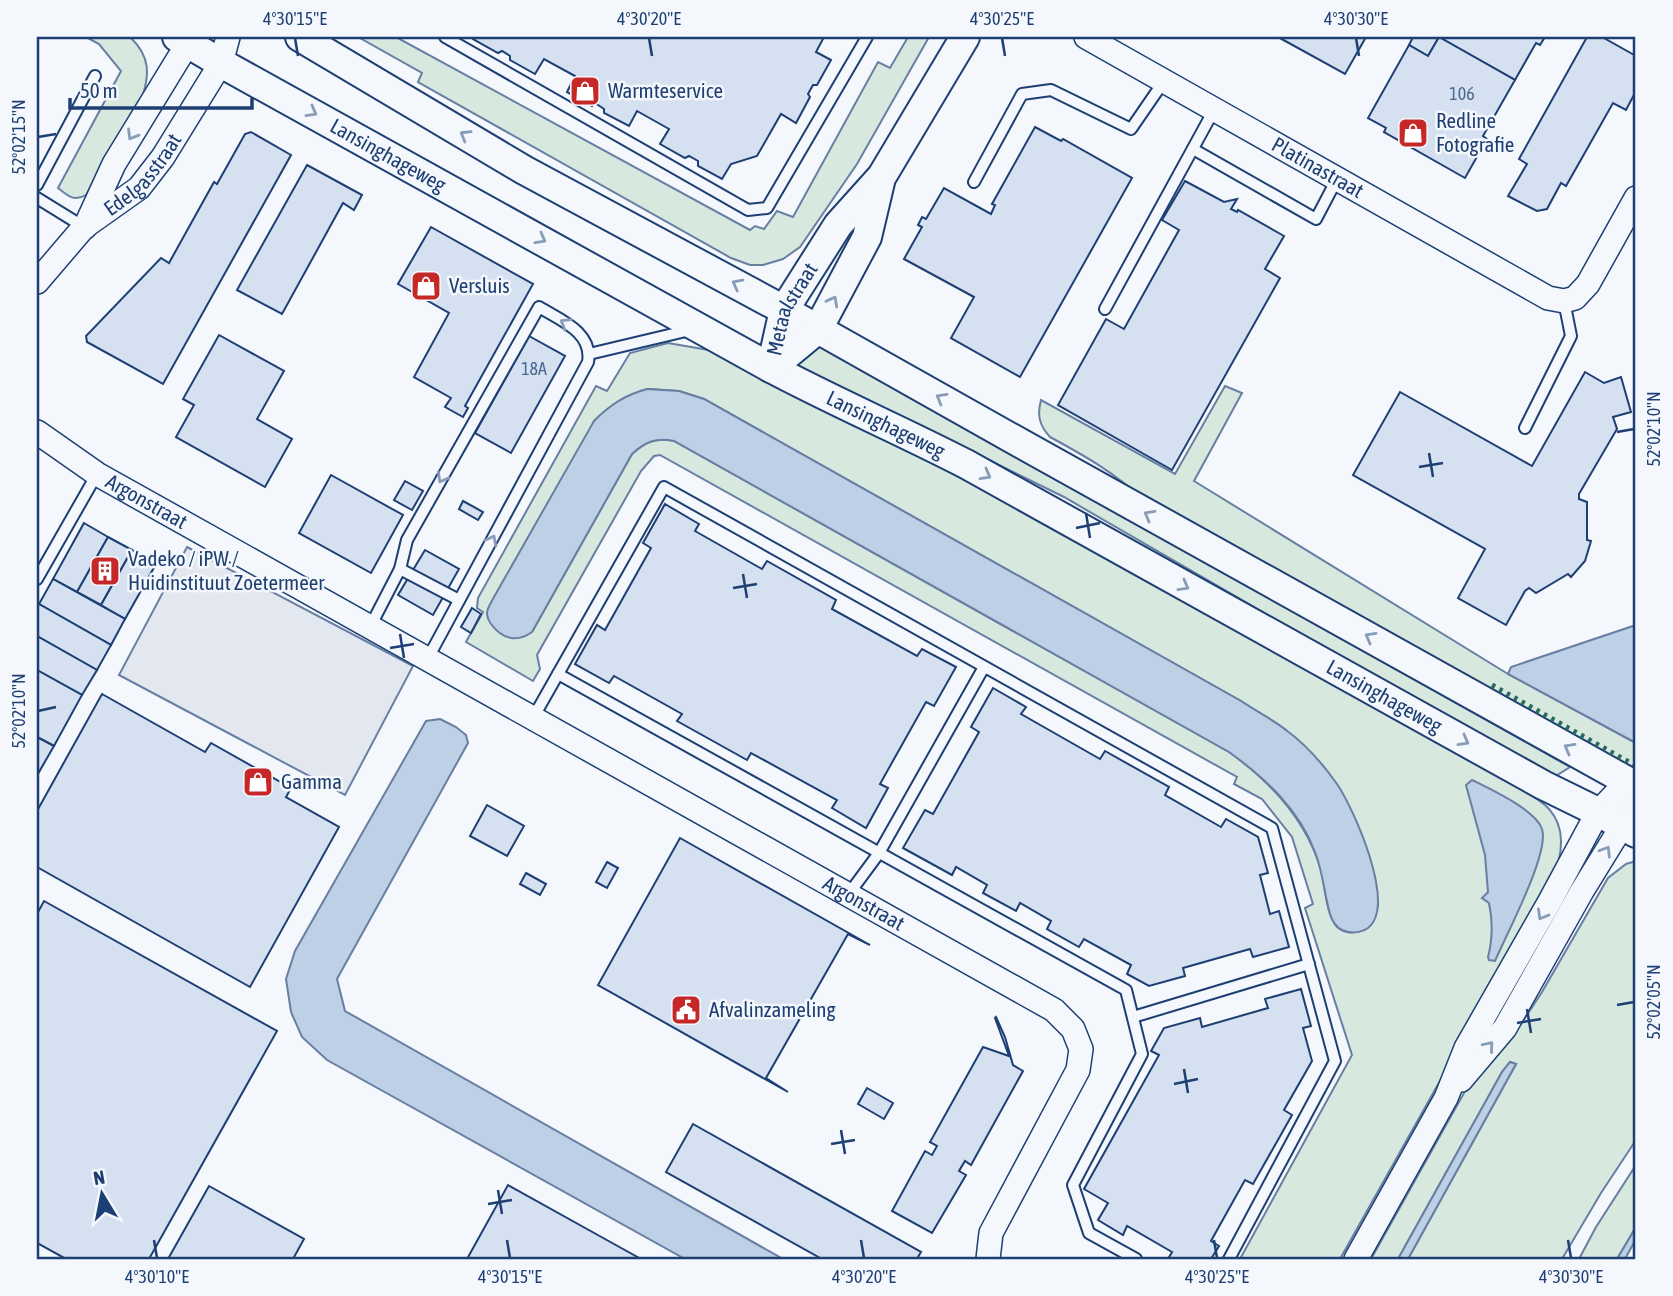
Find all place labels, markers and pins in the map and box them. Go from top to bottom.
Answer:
shop icon: Warmteservice [568,74,602,108]
place label: Warmteservice [608,78,723,102]
place label: Redline Fotografie [1436,108,1514,156]
shop icon: Redline Fotografie [1396,116,1430,150]
shop icon: Versluis [409,269,443,303]
place label: Versluis [449,273,510,297]
place label: Vadeko / iPW / Huidinstituut Zoetermeer [128,546,325,594]
building icon: Vadeko / iPW / Huidinstituut Zoetermeer [88,554,122,588]
shop icon: Gamma [241,765,275,799]
place label: Gamma [281,769,342,793]
public building icon: Afvalinzameling [669,993,703,1027]
place label: Afvalinzameling [709,997,835,1021]

